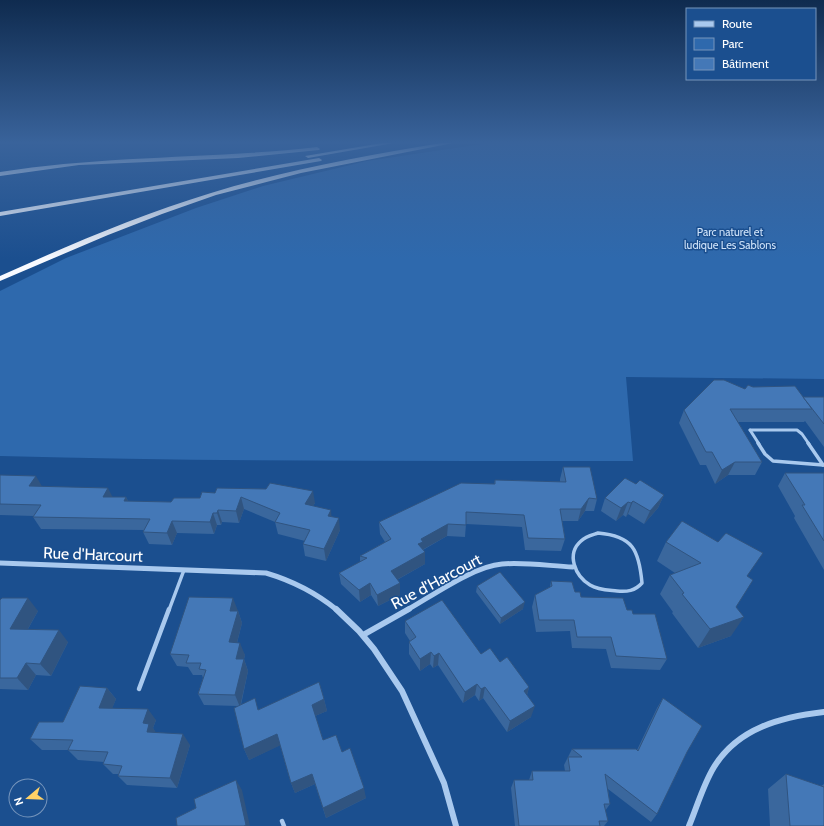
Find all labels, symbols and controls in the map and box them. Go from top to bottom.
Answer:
legend [686,8,816,80]
text: Route [722,16,752,31]
text: Parc [722,36,744,51]
text: Bâtiment [722,56,769,71]
park label: Parc naturel et ludique Les Sablons [684,225,776,252]
street label: Rue d'Harcourt [43,543,144,566]
street label: Rue d'Harcourt [388,549,485,613]
north arrow [8,778,48,818]
text: N [11,795,26,807]

